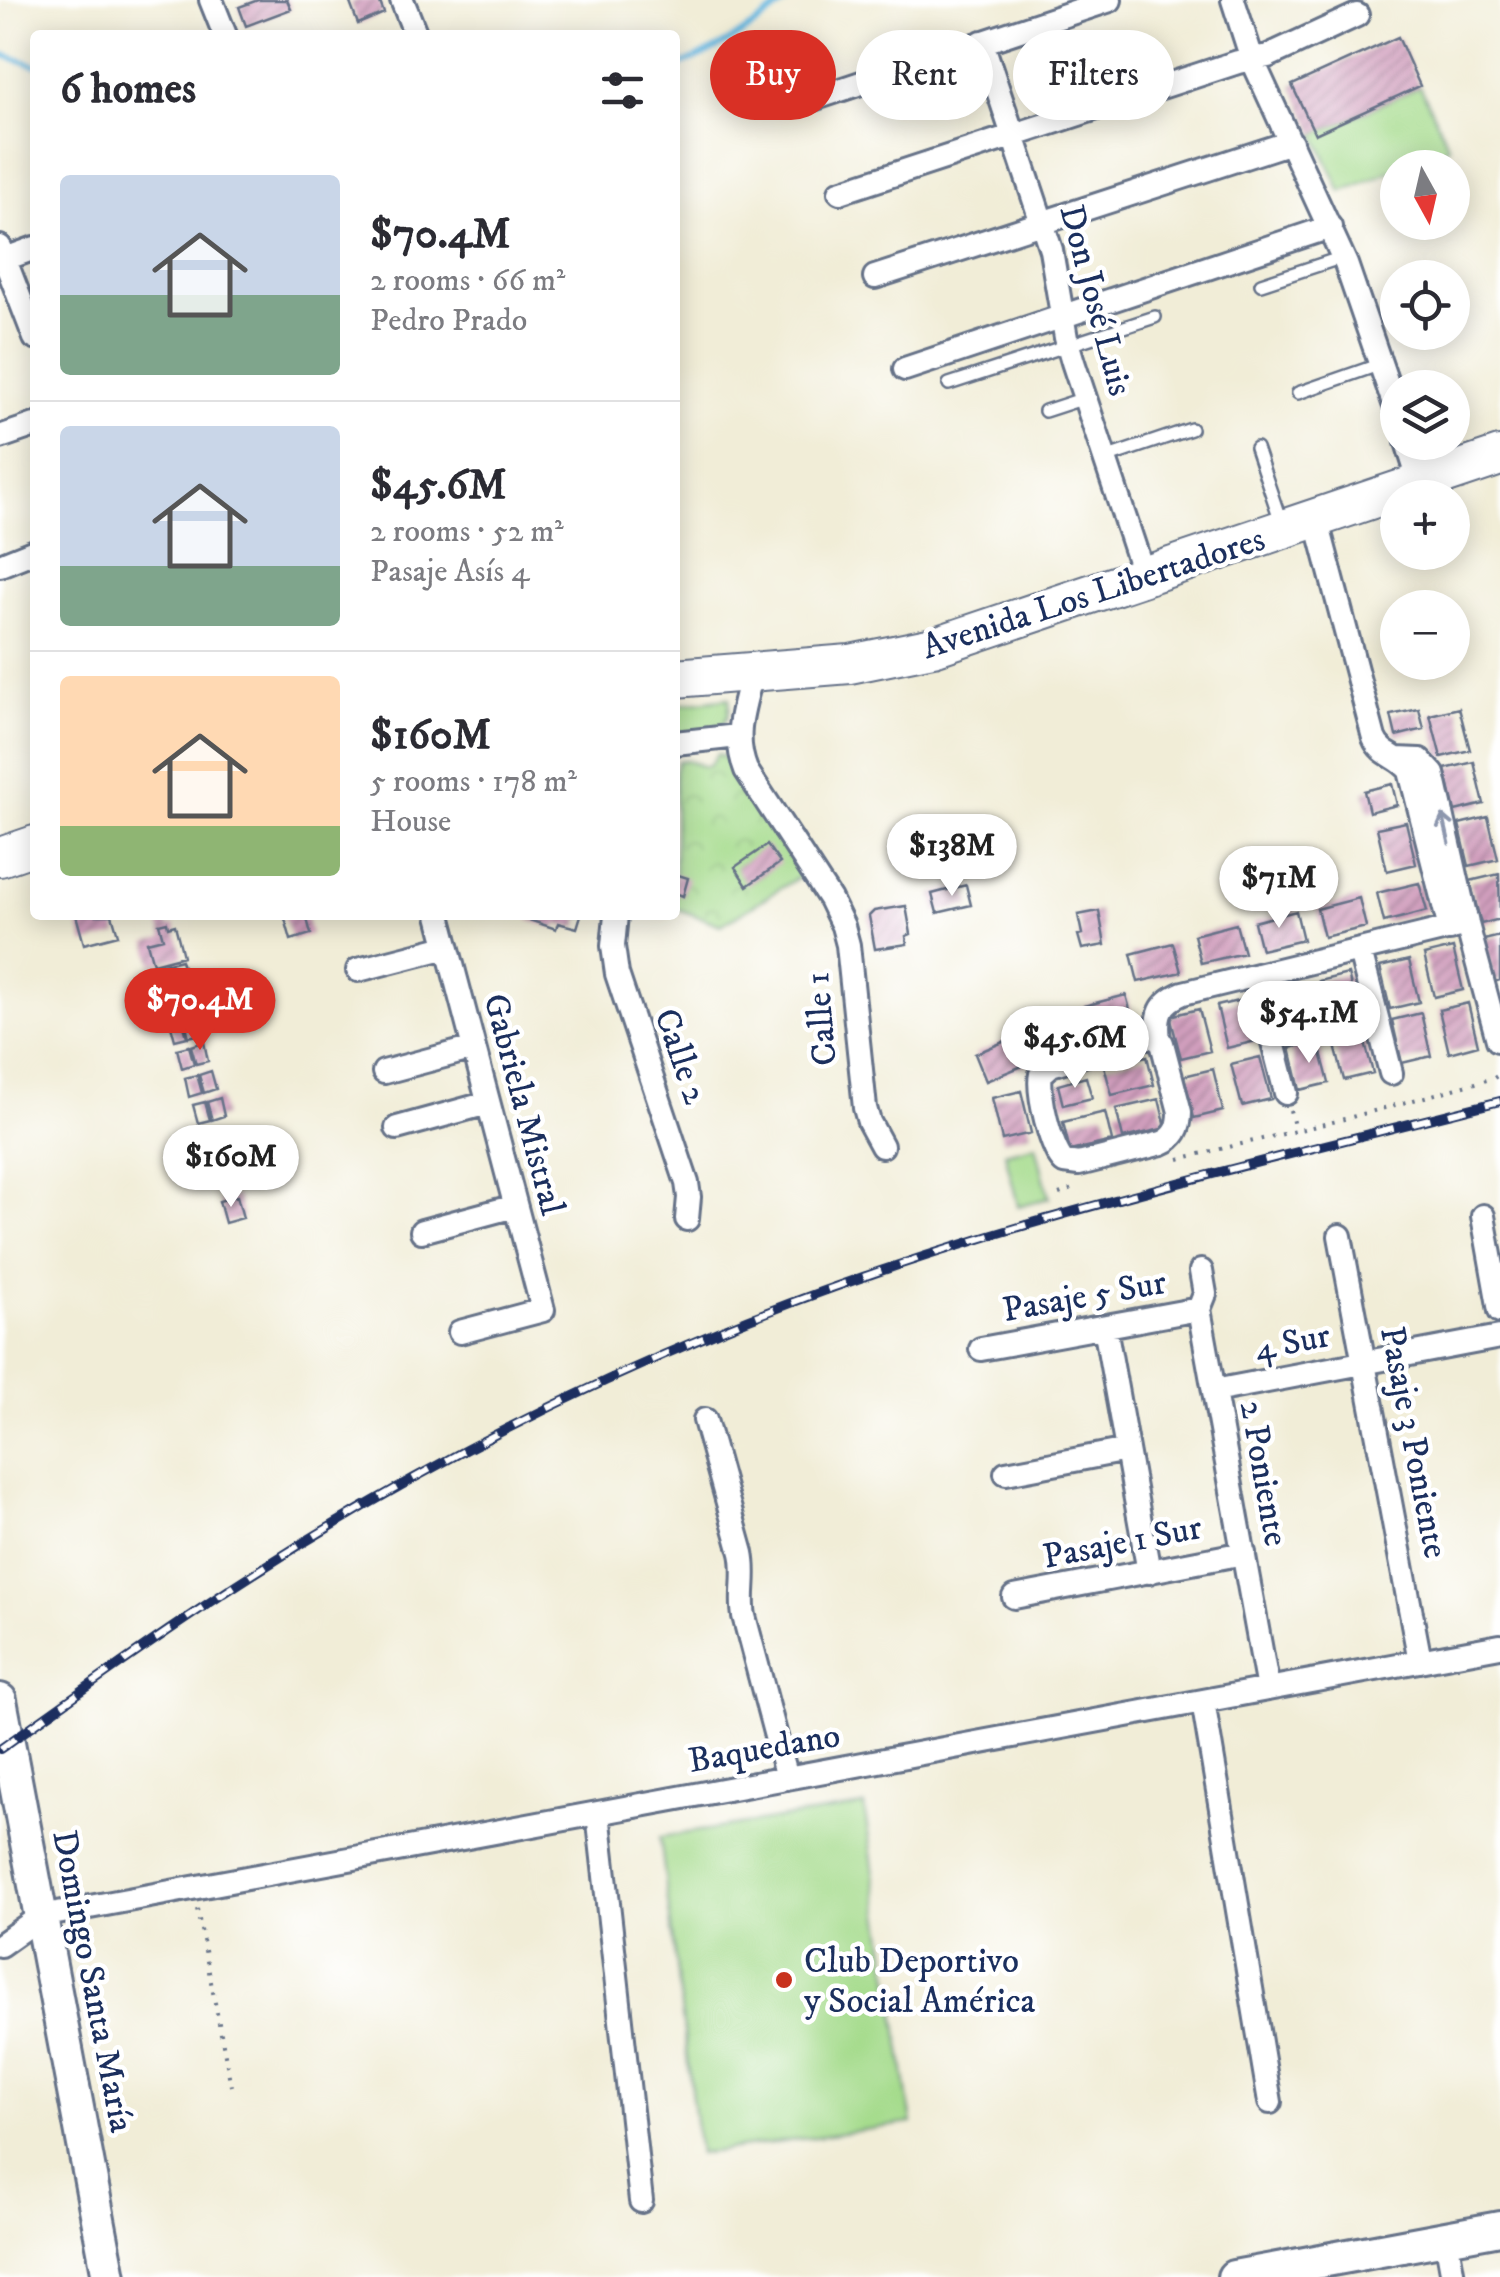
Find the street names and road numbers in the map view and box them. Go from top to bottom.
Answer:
street label: Don José Luis [1048,200,1142,401]
street label: Avenida Los Libertadores [917,518,1271,670]
street label: Calle 1 [796,970,848,1068]
street label: Gabriela Mistral [472,989,574,1220]
street label: Calle 2 [643,1003,717,1110]
street label: Pasaje 5 Sur [999,1261,1170,1333]
street label: 4 Sur [1251,1314,1334,1372]
street label: Pasaje 3 Poniente [1369,1323,1457,1562]
street label: 2 Poniente [1229,1397,1297,1550]
street label: Pasaje 1 Sur [1039,1506,1206,1580]
street label: Baquedano [685,1714,844,1784]
street label: Domingo Santa María [41,1827,143,2136]

